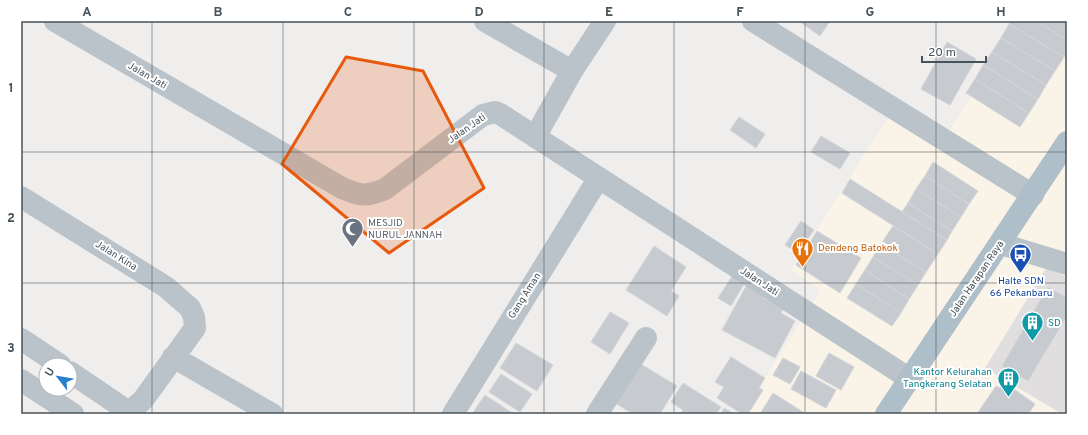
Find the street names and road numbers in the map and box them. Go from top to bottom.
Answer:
street label: Jalan Jati [125,60,169,92]
street label: Jalan Jati [445,111,489,147]
street label: Jalan Kina [93,238,139,274]
street label: Jalan Harapan Raya [947,238,1007,320]
street label: Jalan Jati [737,265,781,299]
street label: Gang Aman [506,271,544,321]

